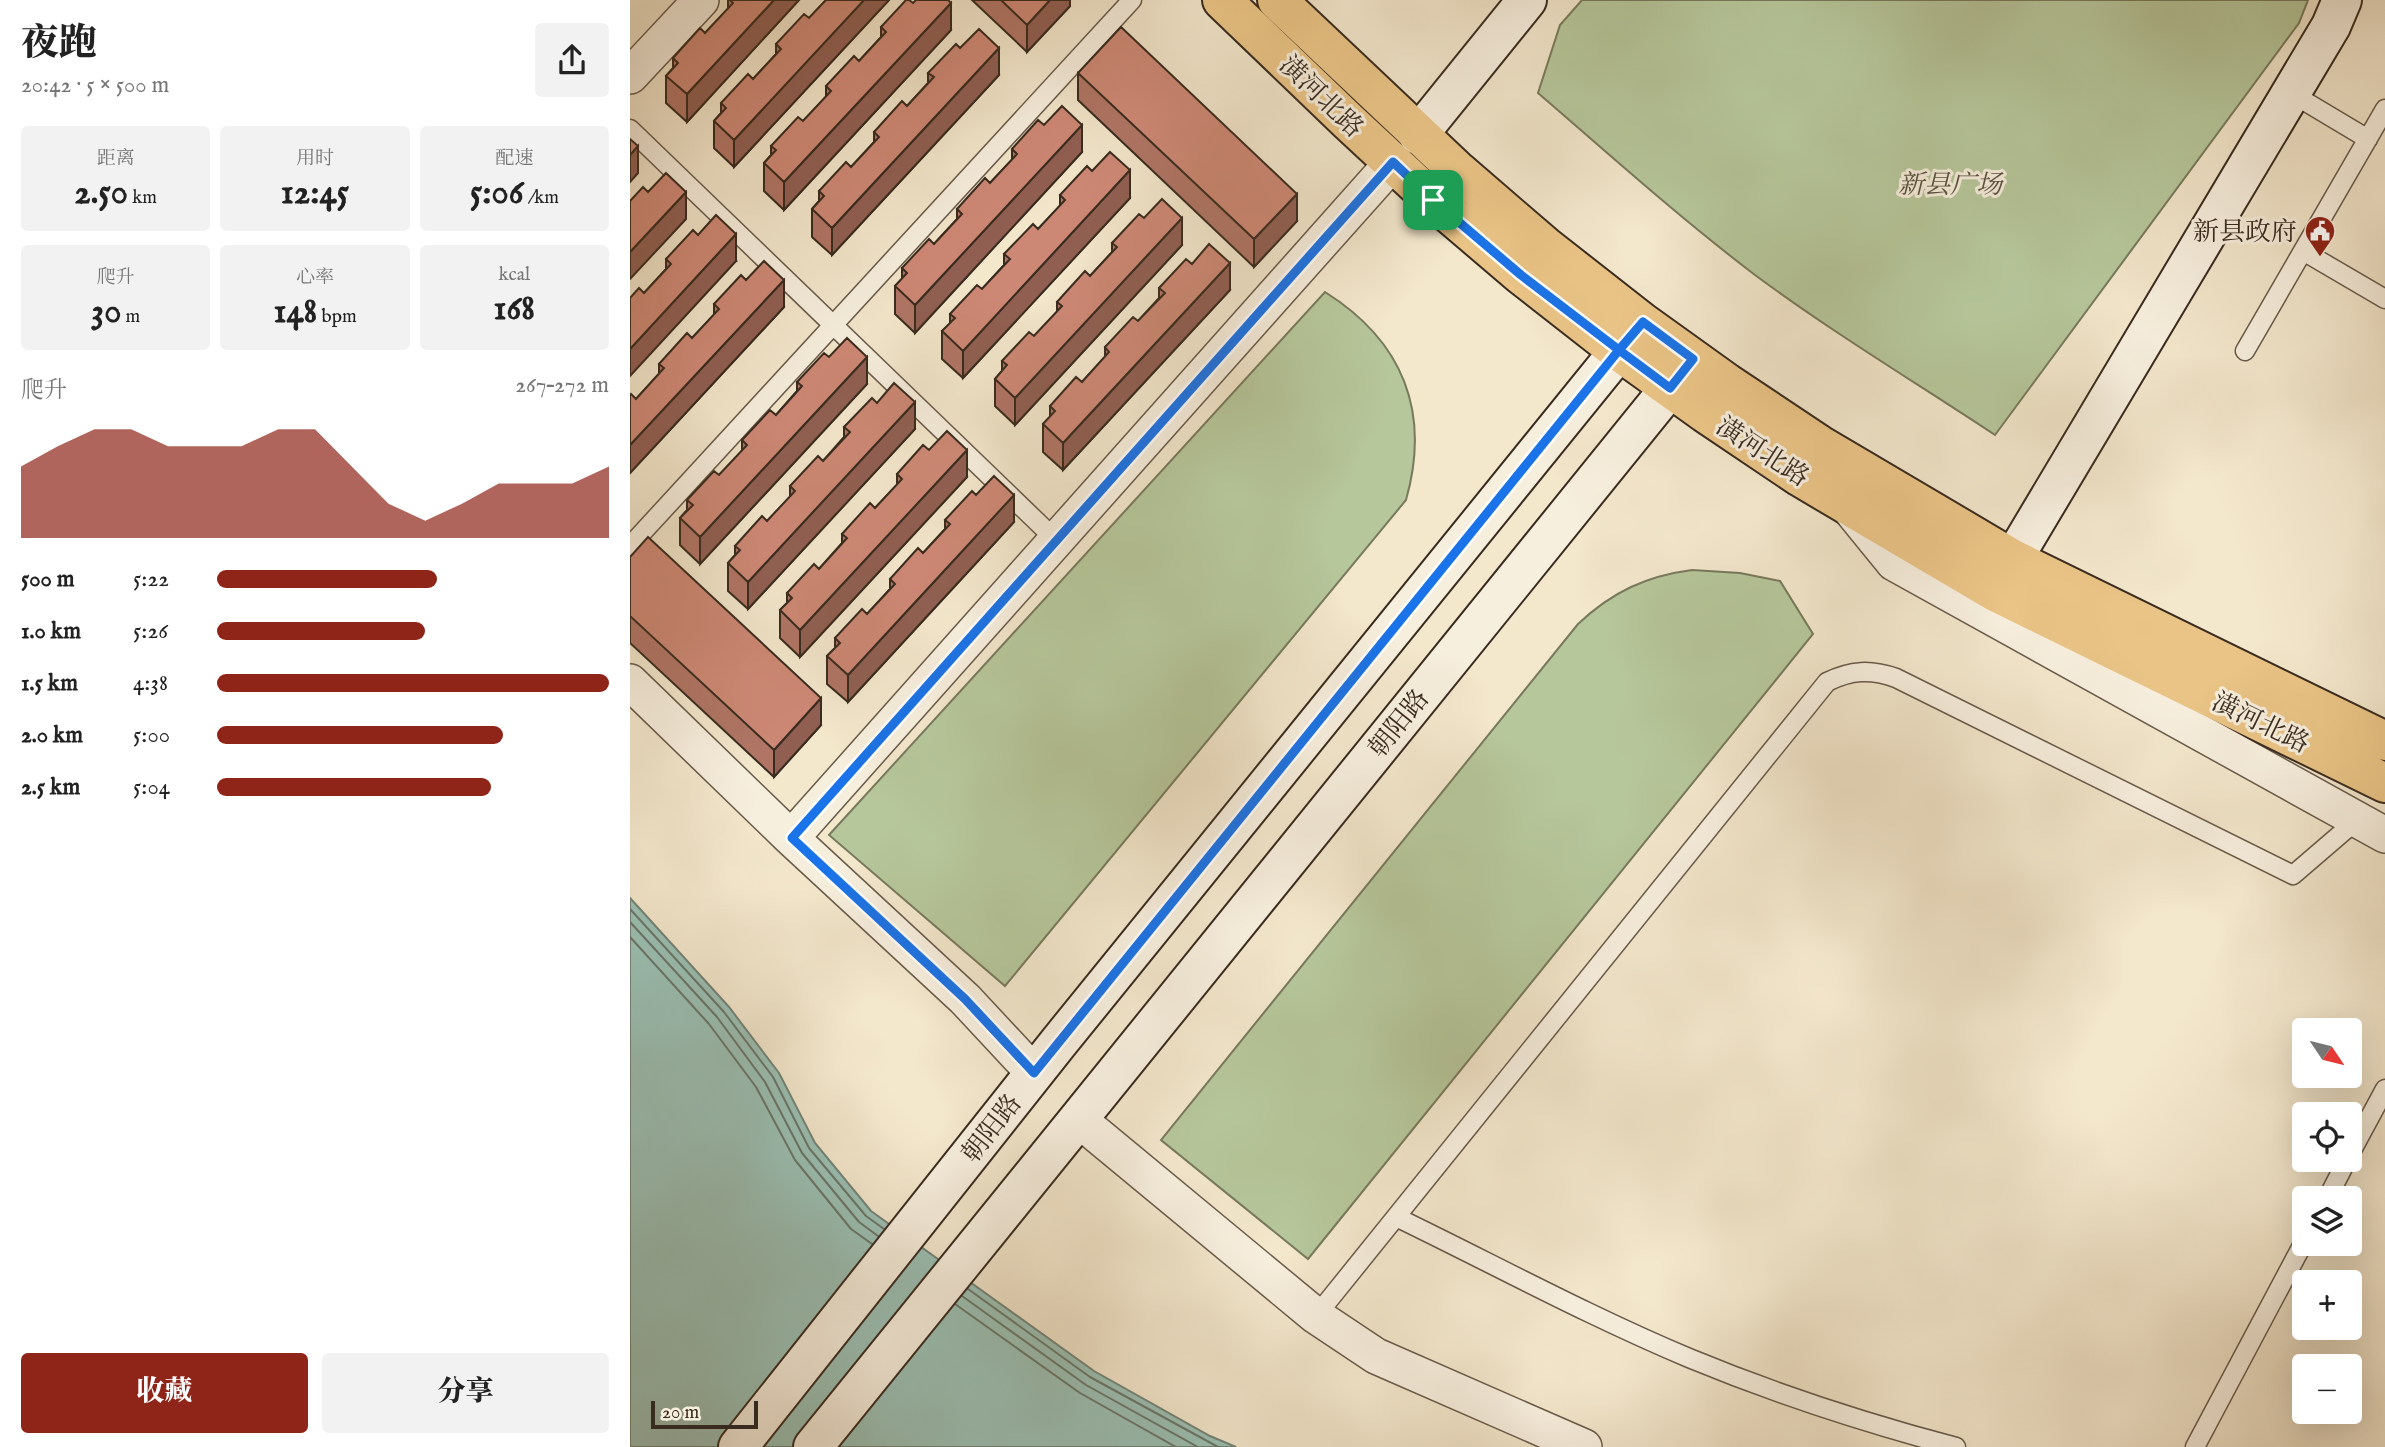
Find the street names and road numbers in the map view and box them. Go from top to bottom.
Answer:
street label: 潢河北路 [1272,49,1370,145]
street label: 潢河北路 [1710,410,1815,494]
street label: 朝阳路 [1362,683,1437,765]
street label: 潢河北路 [2206,686,2314,761]
street label: 朝阳路 [955,1088,1029,1170]

